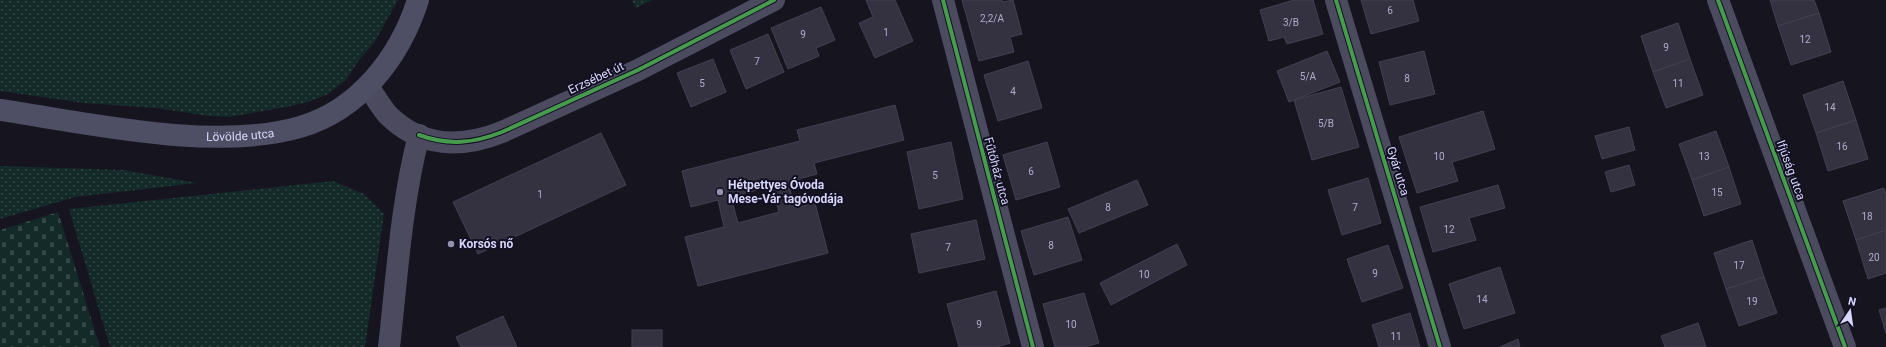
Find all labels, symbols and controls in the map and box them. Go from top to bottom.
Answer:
house number: 6 [1387,5,1393,16]
house number: 2,2/A [980,13,1004,24]
house number: 3/B [1283,17,1299,28]
house number: 1 [883,27,889,38]
house number: 9 [800,29,806,40]
house number: 12 [1799,34,1811,45]
house number: 9 [1663,42,1669,53]
house number: 7 [754,56,760,67]
street label: Erzsébet út [566,59,626,97]
house number: 5/A [1300,71,1317,82]
house number: 8 [1404,73,1410,84]
house number: 5 [699,78,705,89]
house number: 11 [1672,78,1684,89]
house number: 4 [1010,86,1016,97]
house number: 14 [1824,102,1836,113]
house number: 5/B [1318,118,1334,129]
street label: Lövölde utca [206,126,275,144]
street label: Fűtőház utca [981,136,1013,206]
street label: Ifjúság utca [1774,138,1808,202]
house number: 16 [1836,141,1848,152]
street label: Gyár utca [1384,145,1412,197]
house number: 10 [1433,151,1445,162]
house number: 13 [1698,151,1710,162]
house number: 6 [1028,166,1034,177]
house number: 5 [932,170,938,181]
place label: Hétpettyes Óvoda Mese-Vár tagóvodája [728,177,844,206]
marker: Hétpettyes Óvoda Mese-Vár tagóvodája [715,187,725,197]
house number: 15 [1711,187,1723,198]
house number: 1 [537,189,543,200]
house number: 8 [1105,202,1111,213]
house number: 7 [1352,202,1358,213]
house number: 18 [1861,211,1873,222]
house number: 12 [1443,224,1455,235]
place label: Korsós nő [459,237,513,251]
marker: Korsós nő [446,239,456,249]
house number: 8 [1048,240,1054,251]
house number: 7 [945,242,951,253]
house number: 20 [1868,252,1880,263]
house number: 17 [1733,260,1745,271]
house number: 9 [1372,268,1378,279]
house number: 10 [1138,269,1150,280]
north arrow [1830,291,1870,331]
house number: 14 [1476,294,1488,305]
text: N [1847,295,1858,309]
house number: 19 [1746,296,1758,307]
house number: 9 [976,319,982,330]
house number: 10 [1065,319,1077,330]
house number: 11 [1390,331,1402,342]

